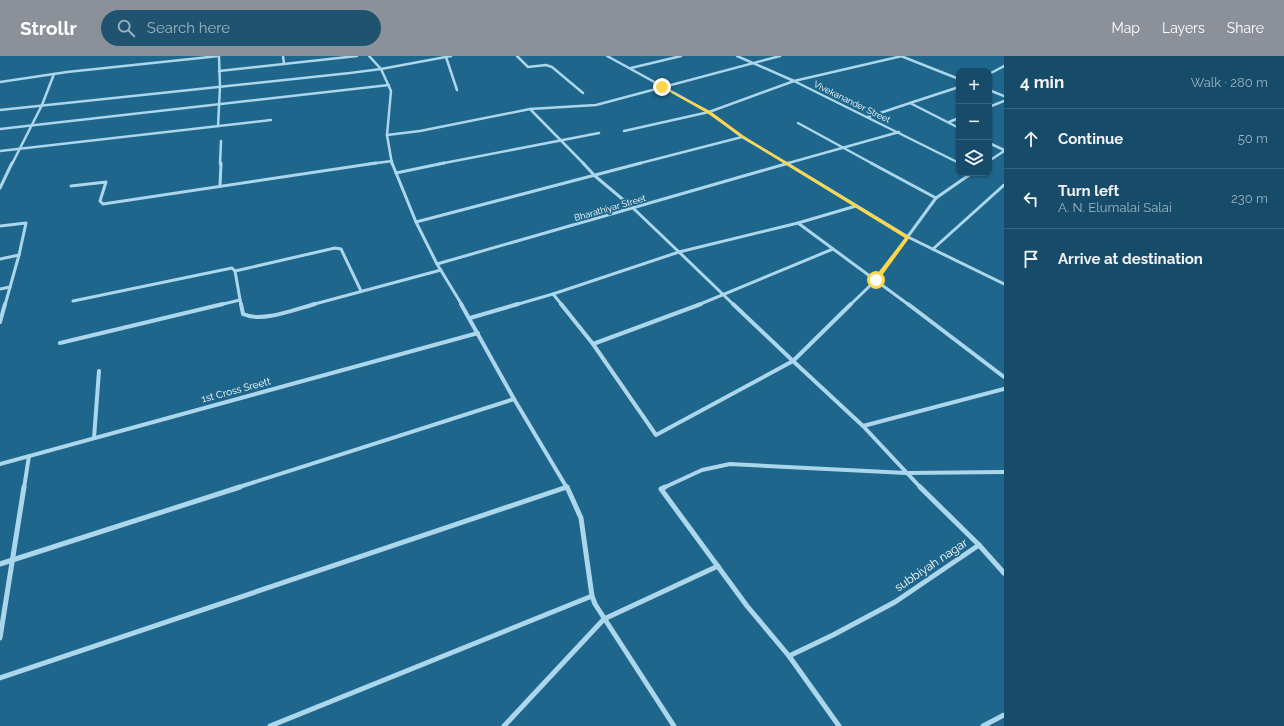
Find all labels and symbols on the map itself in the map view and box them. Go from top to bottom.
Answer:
route end [653,78,671,96]
street label: Vivekanander Street [812,79,892,125]
street label: Bharathiyar Street [573,193,647,223]
route start [867,271,885,289]
street label: 1st Cross Sreett [200,375,272,405]
street label: subbiyah nagar [892,535,971,595]

